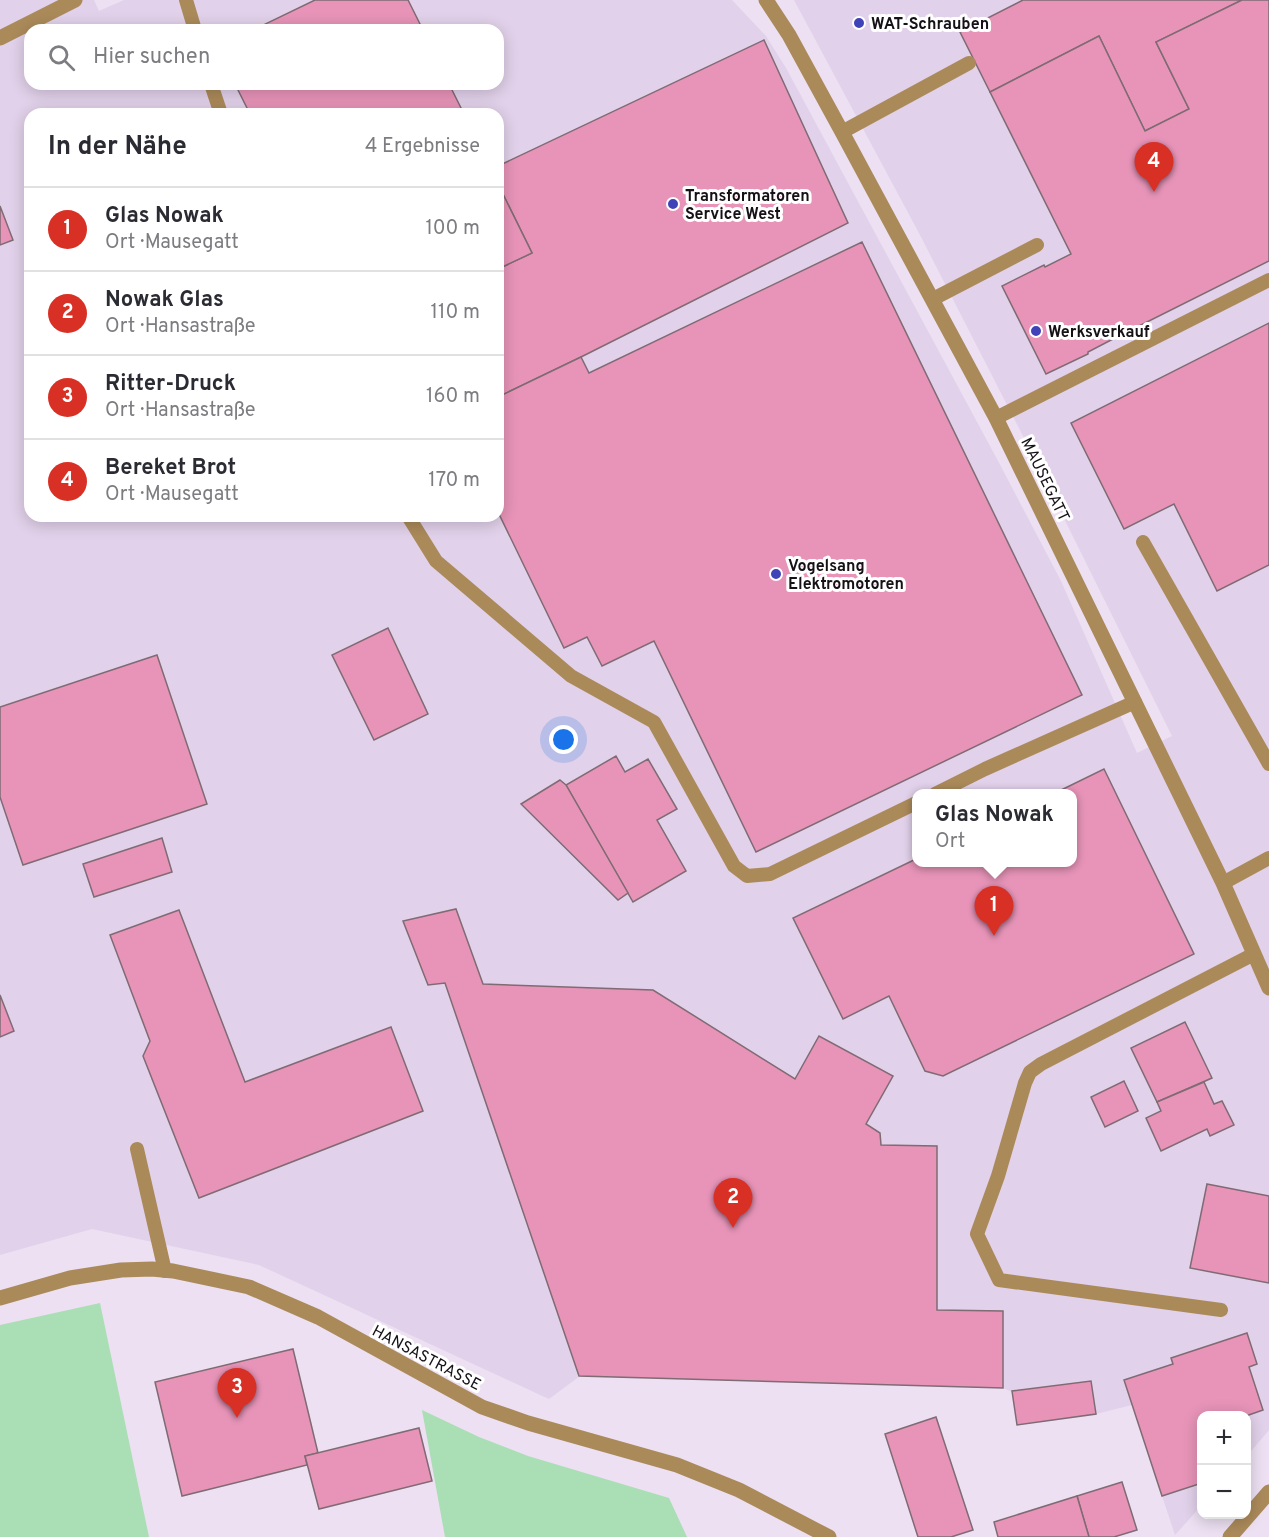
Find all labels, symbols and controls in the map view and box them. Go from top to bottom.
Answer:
place label: WAT-Schrauben [871,15,989,35]
marker: WAT-Schrauben [852,16,866,30]
search box [24,24,504,90]
icon: search [45,41,78,74]
text: Hier suchen [93,44,210,71]
text: In der Nähe [48,131,187,164]
text: 4 Ergebnisse [365,134,480,160]
pin: 4 [1134,142,1174,192]
place label: Transformatoren Service West [685,187,810,225]
marker: Transformatoren Service West [666,197,680,211]
text: Glas Nowak [105,203,224,230]
text: 1 [64,216,72,242]
text: 100 m [425,216,480,242]
text: Ort · Mausegatt [105,230,239,256]
text: Nowak Glas [105,287,224,314]
text: 2 [61,300,74,326]
text: 110 m [431,300,480,326]
text: Ort · Hansastraße [105,314,256,340]
place label: Werksverkauf [1048,323,1150,343]
marker: Werksverkauf [1029,324,1043,338]
text: Ritter-Druck [105,371,236,398]
text: 3 [62,384,74,410]
text: 160 m [426,384,480,410]
text: Ort · Hansastraße [105,398,256,424]
street label: MAUSEGATT [1015,435,1073,525]
text: Bereket Brot [105,455,236,482]
text: 4 [61,468,74,494]
text: 170 m [428,468,480,494]
text: Ort · Mausegatt [105,482,239,508]
place label: Vogelsang Elektromotoren [788,557,904,595]
marker: Vogelsang Elektromotoren [769,567,783,581]
your location [549,725,578,754]
popup [912,789,1077,867]
text: Glas Nowak [935,802,1054,829]
text: Ort [935,829,965,855]
pin: 1 [974,886,1014,936]
pin: 2 [714,1178,752,1228]
street label: HANSASTRASSE [368,1322,484,1396]
pin: 3 [218,1368,256,1418]
map controls [1197,1411,1251,1519]
button: + [1197,1411,1251,1465]
button: − [1197,1465,1251,1519]

